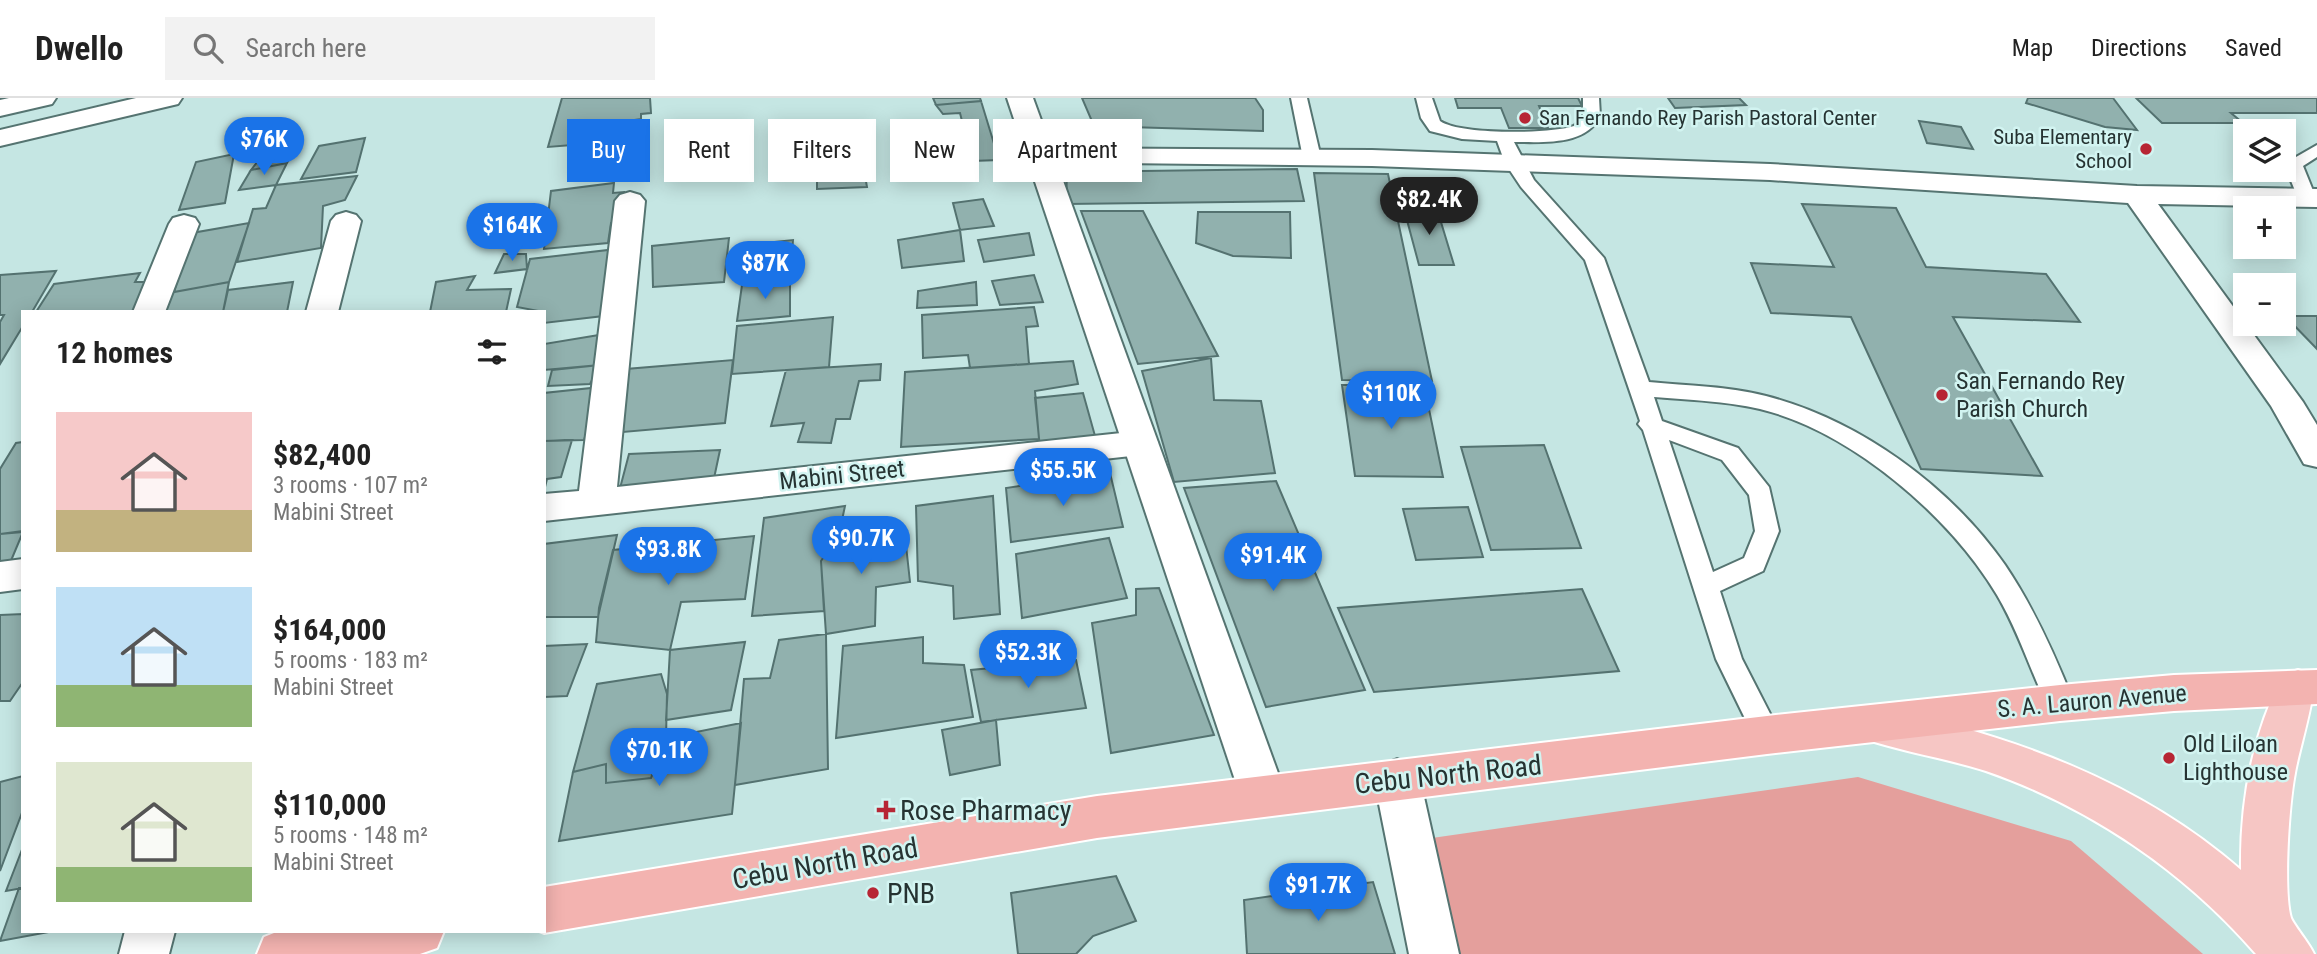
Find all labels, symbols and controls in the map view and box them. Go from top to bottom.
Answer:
search box [165,17,655,80]
text: Dwello [35,29,123,68]
icon: search [189,29,227,67]
text: Search here [245,33,366,63]
text: Map [2012,34,2053,62]
text: Directions [2091,34,2187,62]
text: Saved [2225,34,2282,62]
place label: San Fernando Rey Parish Pastoral Center [1539,106,1877,130]
marker: San Fernando Rey Parish Pastoral Center [1517,110,1533,126]
pin: $76K [223,118,305,177]
chip: Buy [567,119,650,182]
chip: Rent [664,119,754,182]
chip: Filters [768,119,876,182]
chip: New [890,119,979,182]
chip: Apartment [993,119,1142,182]
map controls [2233,119,2296,336]
button: layers [2233,119,2296,182]
place label: Suba Elementary School [1993,125,2132,173]
text: $76K [240,126,288,153]
marker: Suba Elementary School [2138,141,2154,157]
pin: $82.4K [1372,178,1486,237]
text: $82.4K [1396,186,1462,213]
button: + [2233,196,2296,259]
pin: $164K [463,204,561,263]
text: $164K [482,212,542,239]
pin: $87K [724,242,806,301]
text: $87K [741,250,789,277]
button: − [2233,273,2296,336]
icon: filters [473,333,511,371]
text: 12 homes [56,335,173,370]
place label: San Fernando Rey Parish Church [1956,367,2125,423]
pin: $110K [1342,372,1440,431]
text: $110K [1361,380,1421,407]
marker: San Fernando Rey Parish Church [1934,387,1950,403]
text: $82,400 [273,437,371,472]
icon: home [112,440,196,524]
pin: $55.5K [1006,448,1120,508]
street label: Mabini Street [778,454,906,496]
text: $55.5K [1030,457,1096,484]
text: 3 rooms · 107 m² [273,472,428,499]
text: Mabini Street [273,499,394,526]
pin: $90.7K [804,517,918,576]
text: $90.7K [828,525,894,552]
pin: $93.8K [611,528,725,587]
pin: $91.4K [1216,533,1330,593]
text: $93.8K [635,536,701,563]
text: $91.4K [1240,542,1306,569]
text: $164,000 [273,612,386,647]
icon: home [112,615,196,699]
pin: $52.3K [971,630,1085,690]
text: $52.3K [995,639,1061,666]
text: 5 rooms · 183 m² [273,647,428,674]
text: Mabini Street [273,674,394,701]
street label: S. A. Lauron Avenue [1996,679,2188,723]
pin: $70.1K [602,728,716,788]
place label: Old Liloan Lighthouse [2183,730,2288,786]
text: $70.1K [626,737,692,764]
street label: Cebu North Road [1353,748,1543,801]
marker: Old Liloan Lighthouse [2161,750,2177,766]
text: $110,000 [273,787,386,822]
icon: home [112,790,196,874]
place label: Rose Pharmacy [900,794,1072,827]
marker: Rose Pharmacy [878,802,894,818]
text: 5 rooms · 148 m² [273,822,428,849]
street label: Cebu North Road [730,831,920,896]
text: Mabini Street [273,849,394,876]
pin: $91.7K [1261,864,1375,923]
text: $91.7K [1285,872,1351,899]
place label: PNB [887,877,935,910]
marker: PNB [865,885,881,901]

